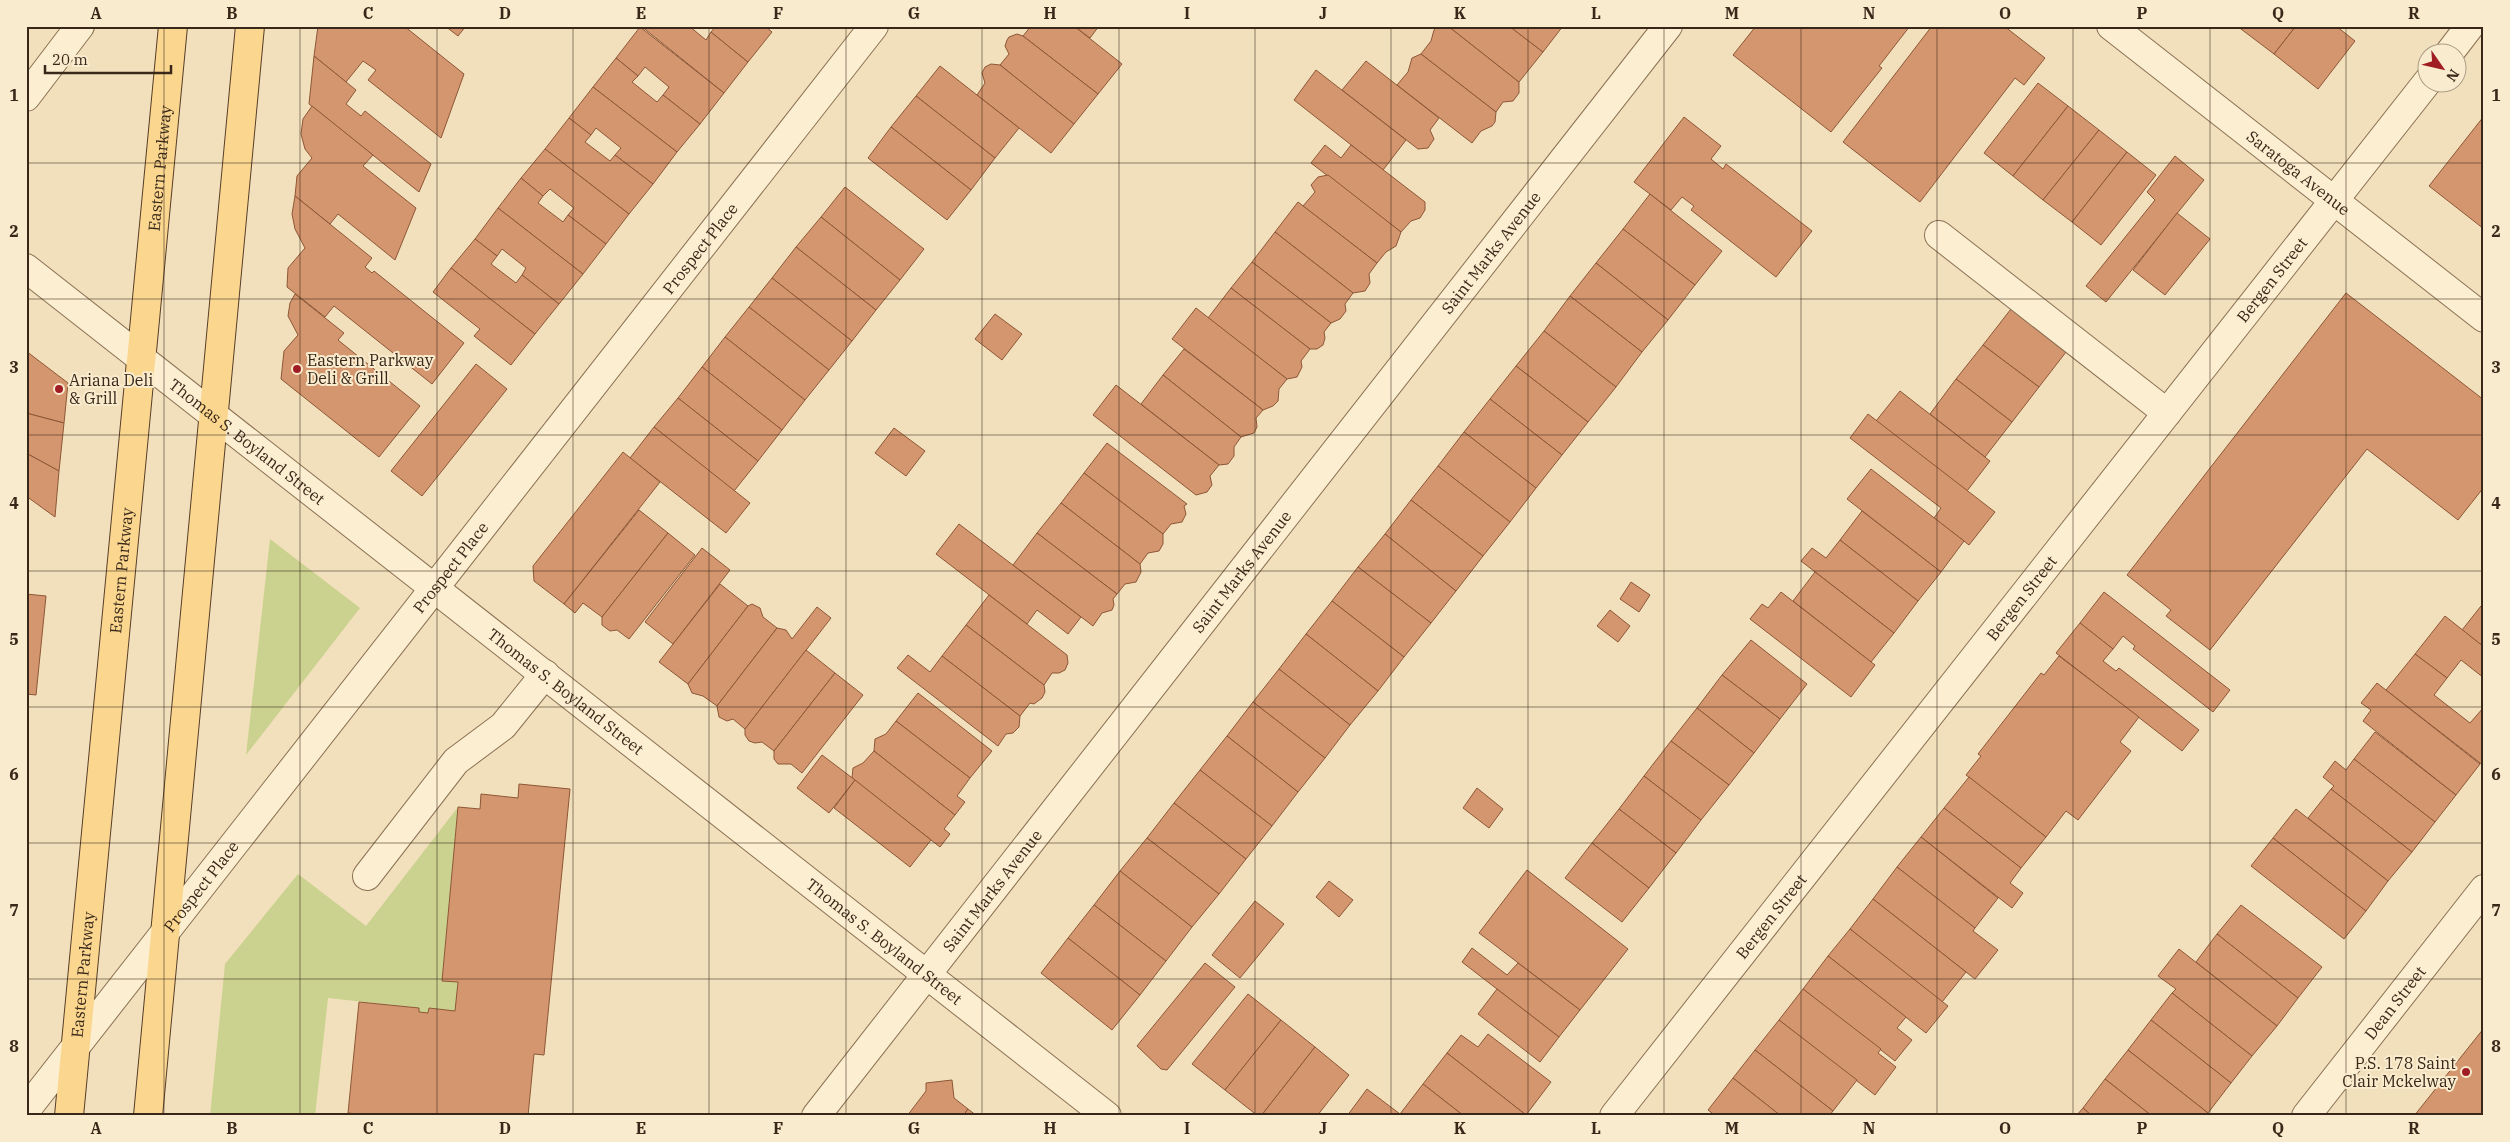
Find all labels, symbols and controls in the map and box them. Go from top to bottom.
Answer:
text: A [90,3,102,23]
text: B [226,3,238,23]
text: C [363,3,373,23]
text: D [499,3,511,23]
text: E [636,3,646,23]
text: F [773,3,783,23]
text: G [908,3,920,23]
text: H [1044,3,1057,23]
text: I [1184,3,1190,23]
text: J [1319,3,1327,23]
text: K [1454,3,1467,23]
text: L [1591,3,1601,23]
text: M [1725,3,1739,23]
text: N [1863,3,1875,23]
text: O [1999,3,2011,23]
text: P [2137,3,2148,23]
text: Q [2272,3,2284,23]
text: R [2408,3,2420,23]
scale bar [45,42,171,74]
north arrow [2418,42,2468,92]
text: 20 m [52,50,88,69]
text: N [2442,66,2463,85]
text: 1 [9,85,19,105]
text: 1 [2491,85,2501,105]
street label: Eastern Parkway [143,104,175,232]
street label: Saratoga Avenue [2243,126,2354,219]
street label: Saint Marks Avenue [1437,187,1545,318]
street label: Prospect Place [658,199,742,298]
text: 2 [9,221,19,241]
text: 2 [2491,221,2501,241]
street label: Bergen Street [2232,233,2312,326]
place label: Eastern Parkway Deli & Grill [307,350,434,388]
text: 3 [9,357,19,377]
text: 3 [2491,357,2501,377]
marker: Eastern Parkway Deli & Grill [291,363,303,375]
place label: Ariana Deli & Grill [69,370,153,408]
street label: Thomas S. Boyland Street [165,374,329,509]
marker: Ariana Deli & Grill [53,383,65,395]
text: 4 [9,493,19,513]
text: 4 [2491,493,2501,513]
street label: Eastern Parkway [105,506,137,634]
street label: Saint Marks Avenue [1188,506,1296,637]
street label: Prospect Place [409,518,492,617]
street label: Bergen Street [1982,551,2061,644]
street label: Thomas S. Boyland Street [484,624,648,759]
text: 5 [9,629,19,649]
text: 5 [2491,629,2501,649]
text: 6 [9,764,19,784]
text: 6 [2491,764,2501,784]
street label: Saint Marks Avenue [938,826,1046,956]
street label: Prospect Place [159,837,243,936]
street label: Bergen Street [1731,870,1811,963]
street label: Thomas S. Boyland Street [802,874,967,1009]
text: 7 [9,900,19,920]
text: 7 [2491,900,2501,920]
street label: Eastern Parkway [67,910,98,1039]
street label: Dean Street [2360,962,2430,1043]
text: 8 [9,1036,19,1056]
text: 8 [2491,1036,2501,1056]
place label: P.S. 178 Saint Clair Mckelway [2342,1053,2456,1091]
marker: P.S. 178 Saint Clair Mckelway [2460,1066,2472,1078]
text: A [90,1118,102,1138]
text: B [226,1118,238,1138]
text: C [363,1118,373,1138]
text: D [499,1118,511,1138]
text: E [636,1118,646,1138]
text: F [773,1118,783,1138]
text: G [908,1118,920,1138]
text: H [1044,1118,1057,1138]
text: I [1184,1118,1190,1138]
text: J [1319,1118,1327,1138]
text: K [1454,1118,1467,1138]
text: L [1591,1118,1601,1138]
text: M [1725,1118,1739,1138]
text: N [1863,1118,1875,1138]
text: O [1999,1118,2011,1138]
text: P [2137,1118,2148,1138]
text: Q [2272,1118,2284,1138]
text: R [2408,1118,2420,1138]

